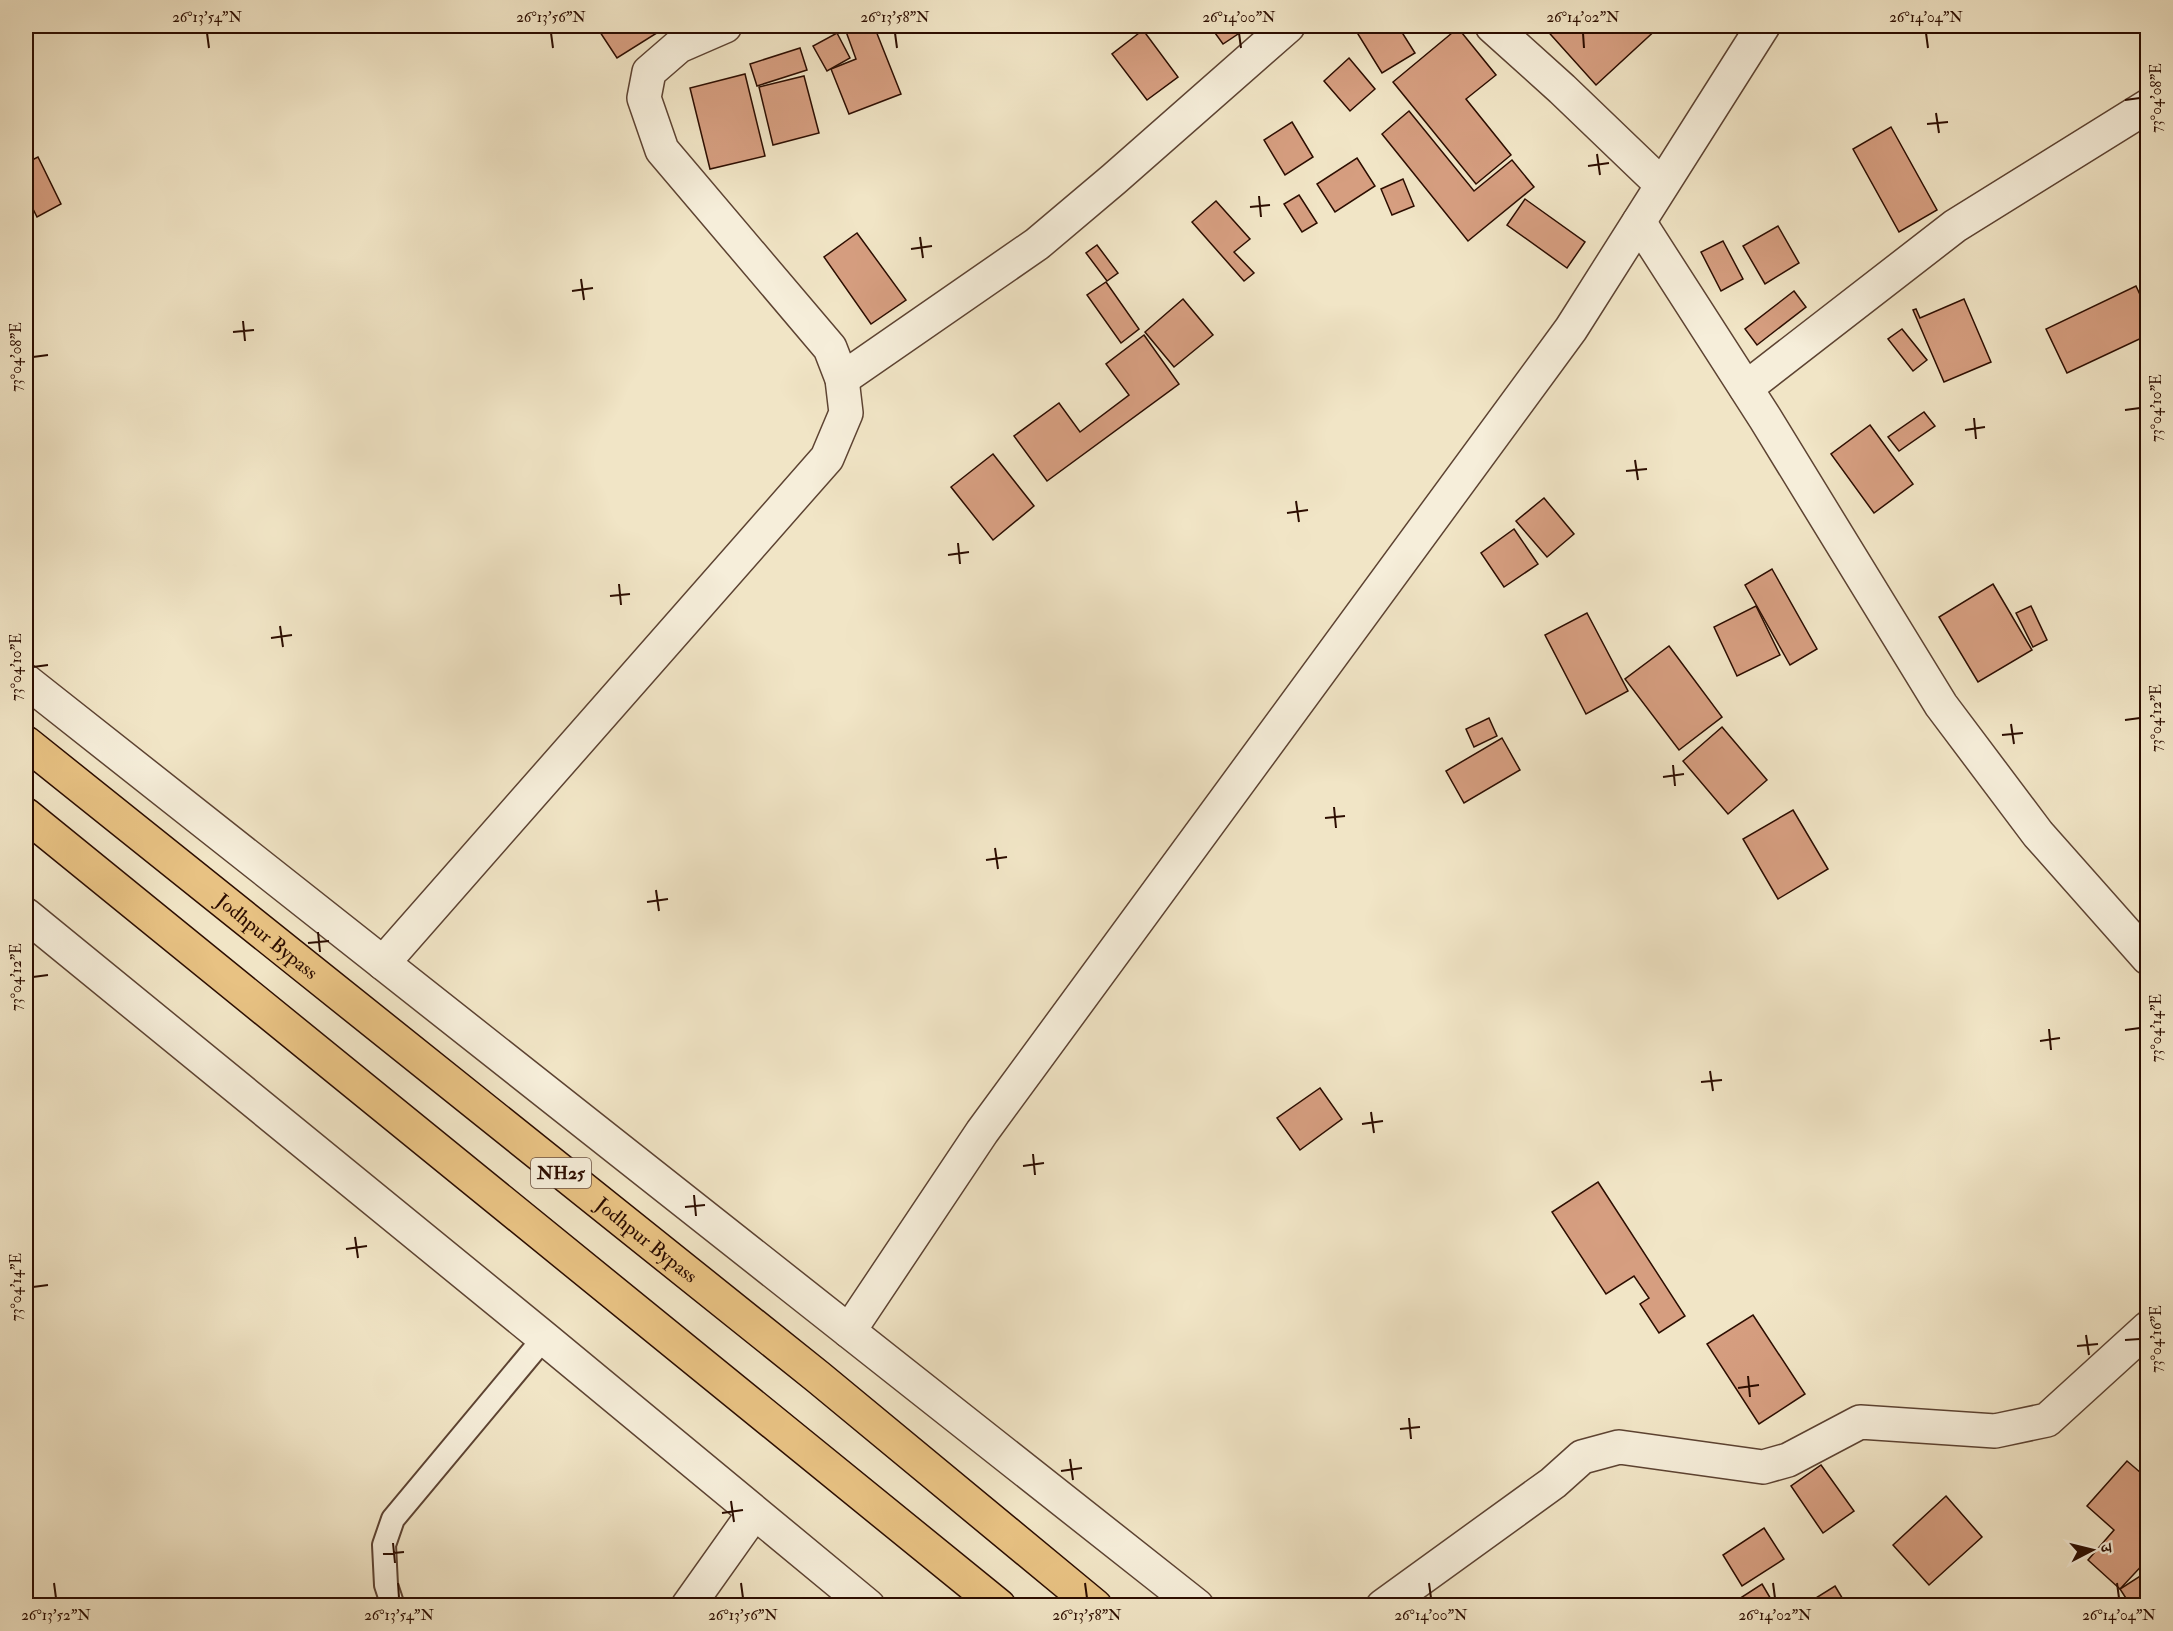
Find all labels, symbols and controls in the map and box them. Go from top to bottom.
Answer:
text: 26°13'54"N [172,8,242,27]
text: 26°13'56"N [516,8,586,27]
text: 26°13'58"N [860,8,930,27]
text: 26°14'00"N [1202,8,1276,27]
text: 26°14'02"N [1546,8,1620,27]
text: 26°14'04"N [1889,8,1963,27]
text: 73°04'08"E [2147,63,2166,133]
text: 73°04'08"E [7,322,26,392]
text: 73°04'10"E [2147,374,2166,442]
text: 73°04'10"E [7,633,26,701]
text: 73°04'12"E [2147,684,2166,752]
street label: Jodhpur Bypass [210,887,323,985]
text: 73°04'12"E [7,943,26,1011]
text: 73°04'14"E [2147,994,2166,1062]
road number: NH25 [531,1158,591,1188]
street label: Jodhpur Bypass [589,1191,703,1289]
text: 73°04'14"E [7,1253,26,1321]
text: 73°04'16"E [2147,1305,2166,1373]
north arrow [2062,1520,2122,1580]
text: उ [2095,1542,2117,1555]
text: 26°13'52"N [21,1606,91,1625]
text: 26°13'54"N [364,1606,434,1625]
text: 26°13'56"N [708,1606,778,1625]
text: 26°13'58"N [1052,1606,1122,1625]
text: 26°14'00"N [1394,1606,1468,1625]
text: 26°14'02"N [1738,1606,1812,1625]
text: 26°14'04"N [2082,1606,2156,1625]

